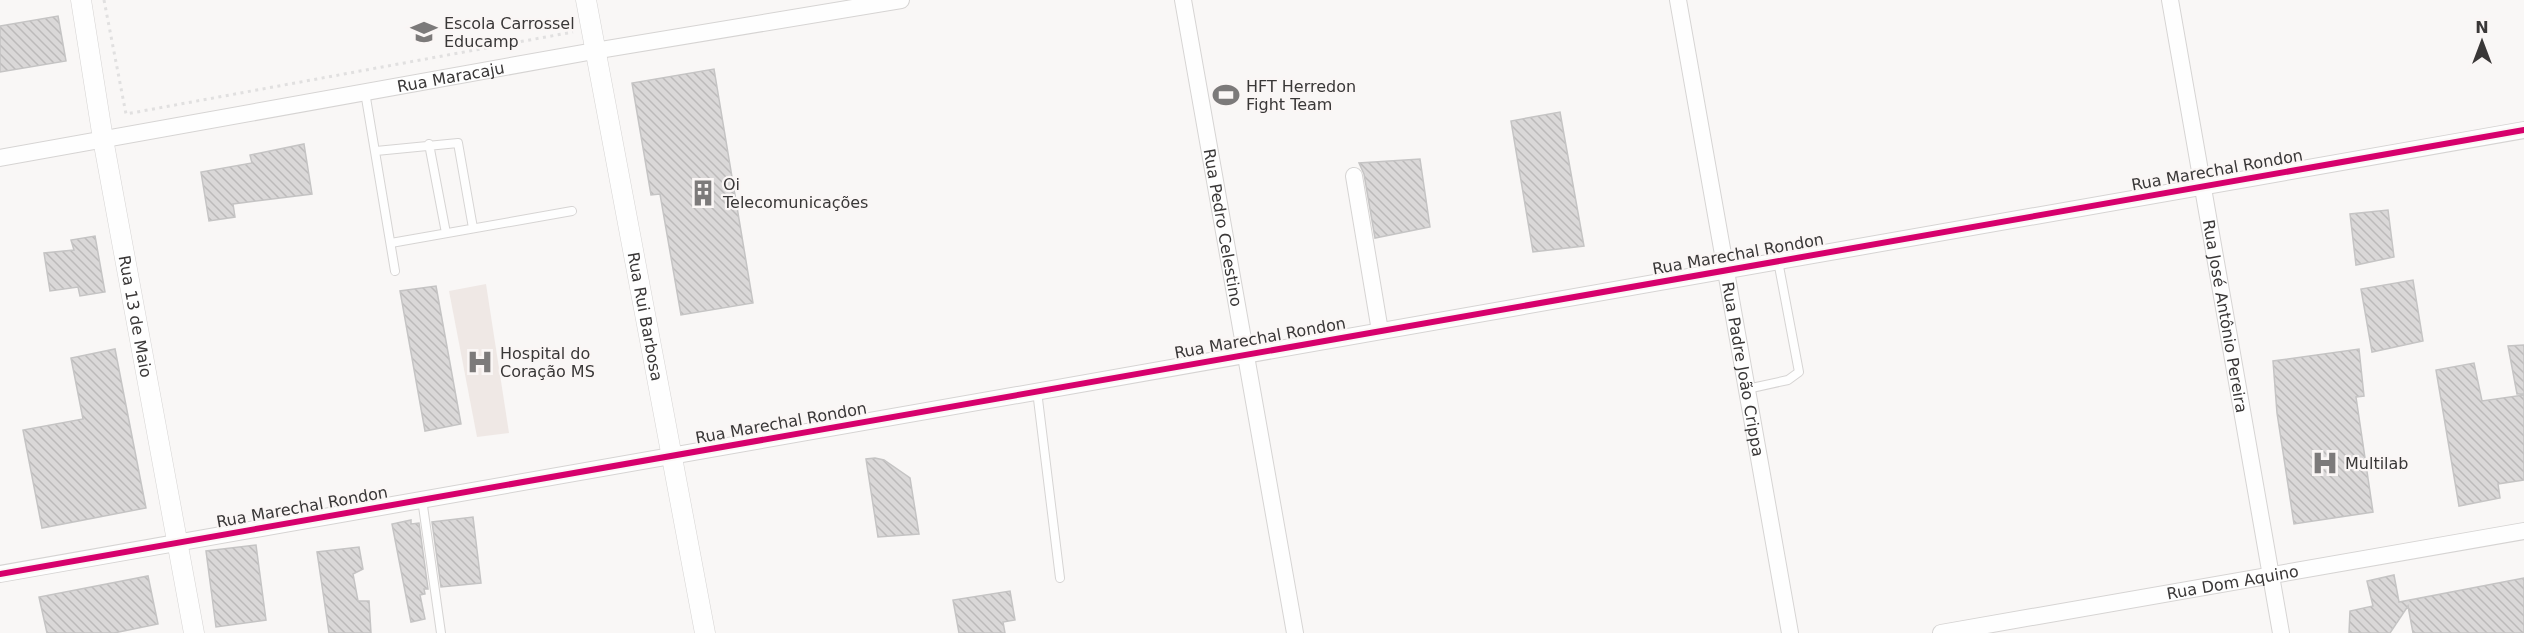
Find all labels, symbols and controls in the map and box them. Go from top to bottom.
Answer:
north arrow [2452,12,2512,72]
place label: Escola Carrossel Educamp [444,14,575,51]
school or university icon: Escola Carrossel Educamp [409,17,439,47]
text: N [2475,18,2489,37]
street label: Rua Maracaju [396,58,506,96]
place label: HFT Herredon Fight Team [1246,77,1356,114]
sports icon: HFT Herredon Fight Team [1211,80,1241,110]
street label: Rua Marechal Rondon [2130,146,2304,194]
street label: Rua Pedro Celestino [1200,147,1247,308]
place label: Oi Telecomunicações [722,175,868,212]
building icon: Oi Telecomunicações [688,178,718,208]
street label: Rua José Antônio Pereira [2199,218,2252,414]
street label: Rua Marechal Rondon [1651,230,1825,278]
street label: Rua Rui Barbosa [624,250,667,383]
street label: Rua 13 de Maio [115,254,156,379]
street label: Rua Padre João Crippa [1719,280,1768,458]
street label: Rua Marechal Rondon [1173,314,1347,362]
place label: Hospital do Coração MS [500,344,595,381]
hospital icon: Hospital do Coração MS [465,347,495,377]
street label: Rua Marechal Rondon [694,399,868,447]
hospital icon: Multilab [2310,448,2340,478]
place label: Multilab [2345,454,2409,473]
street label: Rua Marechal Rondon [215,483,389,531]
street label: Rua Dom Aquino [2165,561,2300,603]

